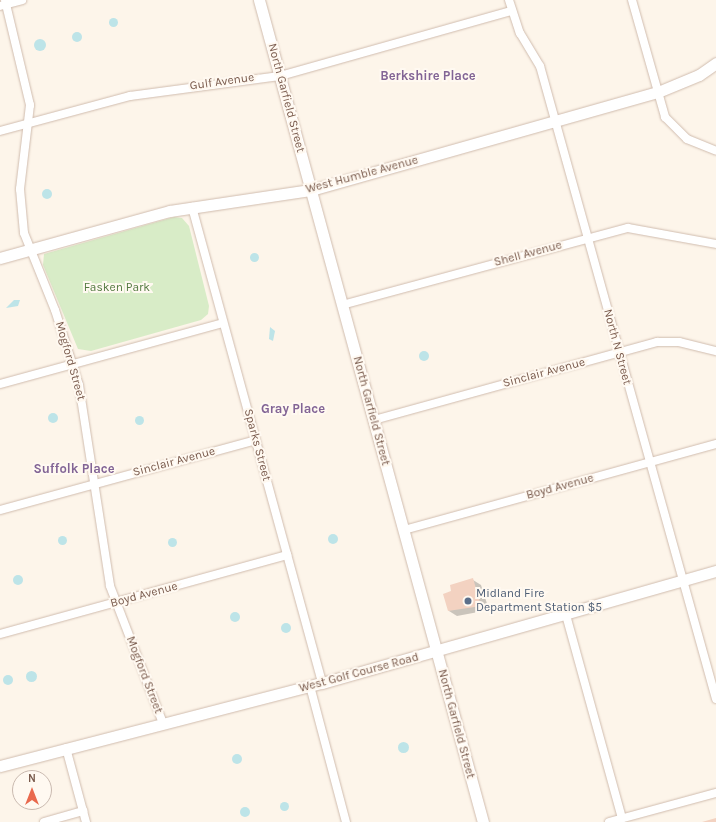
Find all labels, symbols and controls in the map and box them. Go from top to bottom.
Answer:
street label: North Garfield Street [264,42,308,154]
district label: Berkshire Place [380,68,476,84]
street label: Gulf Avenue [189,70,255,94]
street label: West Humble Avenue [304,153,420,197]
street label: Shell Avenue [492,238,564,270]
park label: Fasken Park [84,281,150,295]
street label: North N Street [600,308,634,386]
street label: Mogford Street [52,320,88,402]
street label: North Garfield Street [349,355,393,467]
street label: Sinclair Avenue [501,355,587,391]
district label: Gray Place [261,401,325,417]
street label: Sparks Street [240,407,274,483]
street label: Sinclair Avenue [131,444,217,480]
district label: Suffolk Place [33,461,115,477]
street label: Boyd Avenue [525,471,595,503]
street label: Boyd Avenue [109,579,179,611]
place label: Midland Fire Department Station $5 [476,587,602,615]
marker: Midland Fire Department Station $5 [463,596,473,606]
street label: Mogford Street [123,634,165,716]
street label: West Golf Course Road [298,650,420,696]
street label: North Garfield Street [434,668,478,780]
north arrow [12,770,52,810]
text: N [28,772,36,785]

